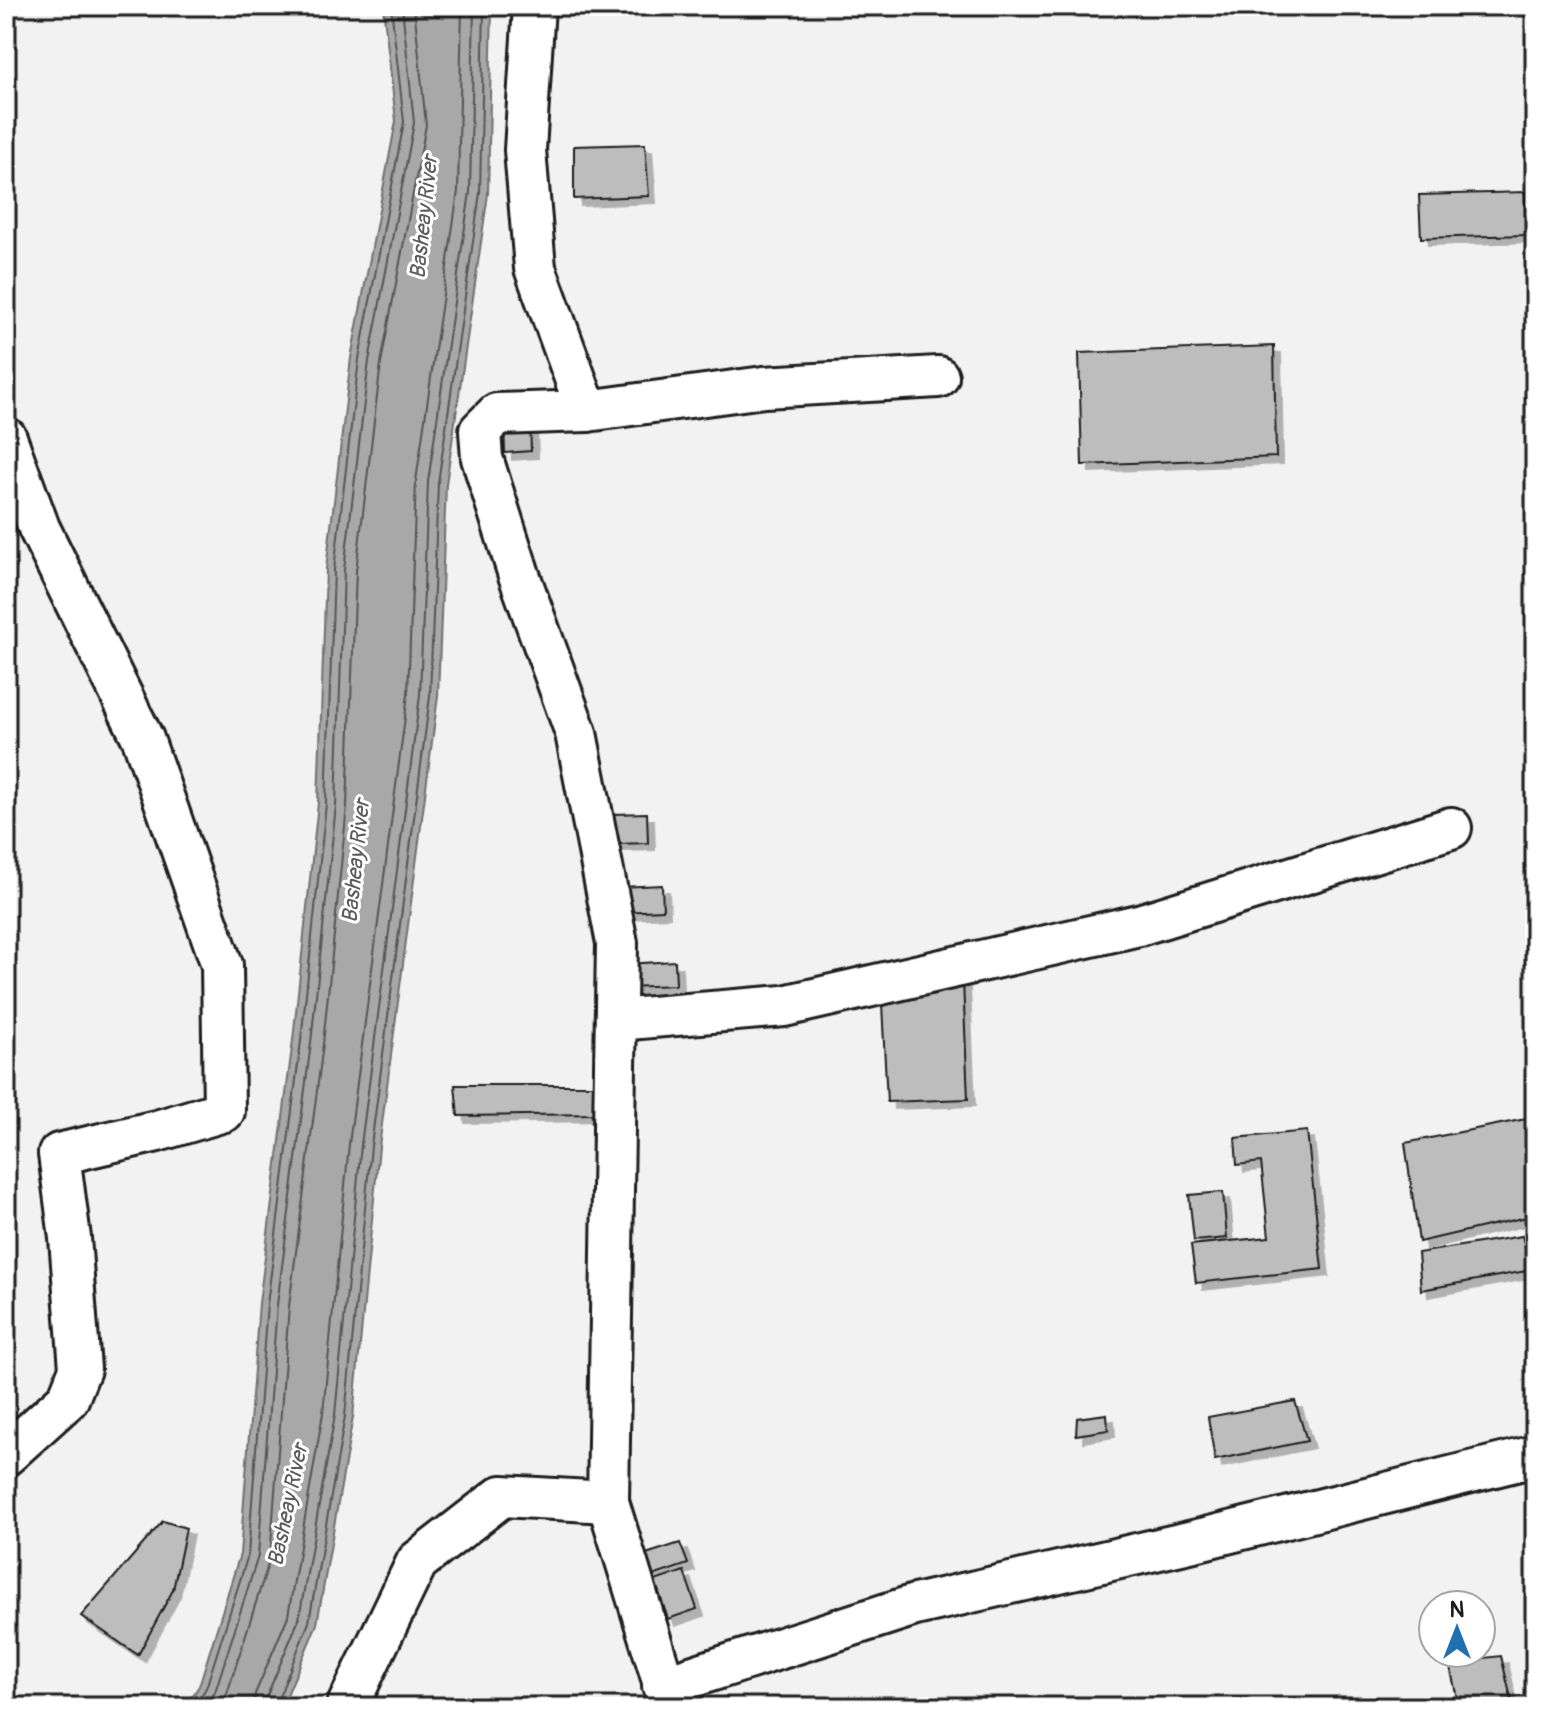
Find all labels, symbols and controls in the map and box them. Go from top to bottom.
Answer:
water label: Basheay River [404,151,445,280]
water label: Basheay River [336,795,377,924]
water label: Basheay River [261,1438,315,1569]
north arrow [1417,1589,1497,1669]
text: N [1450,1596,1465,1624]

